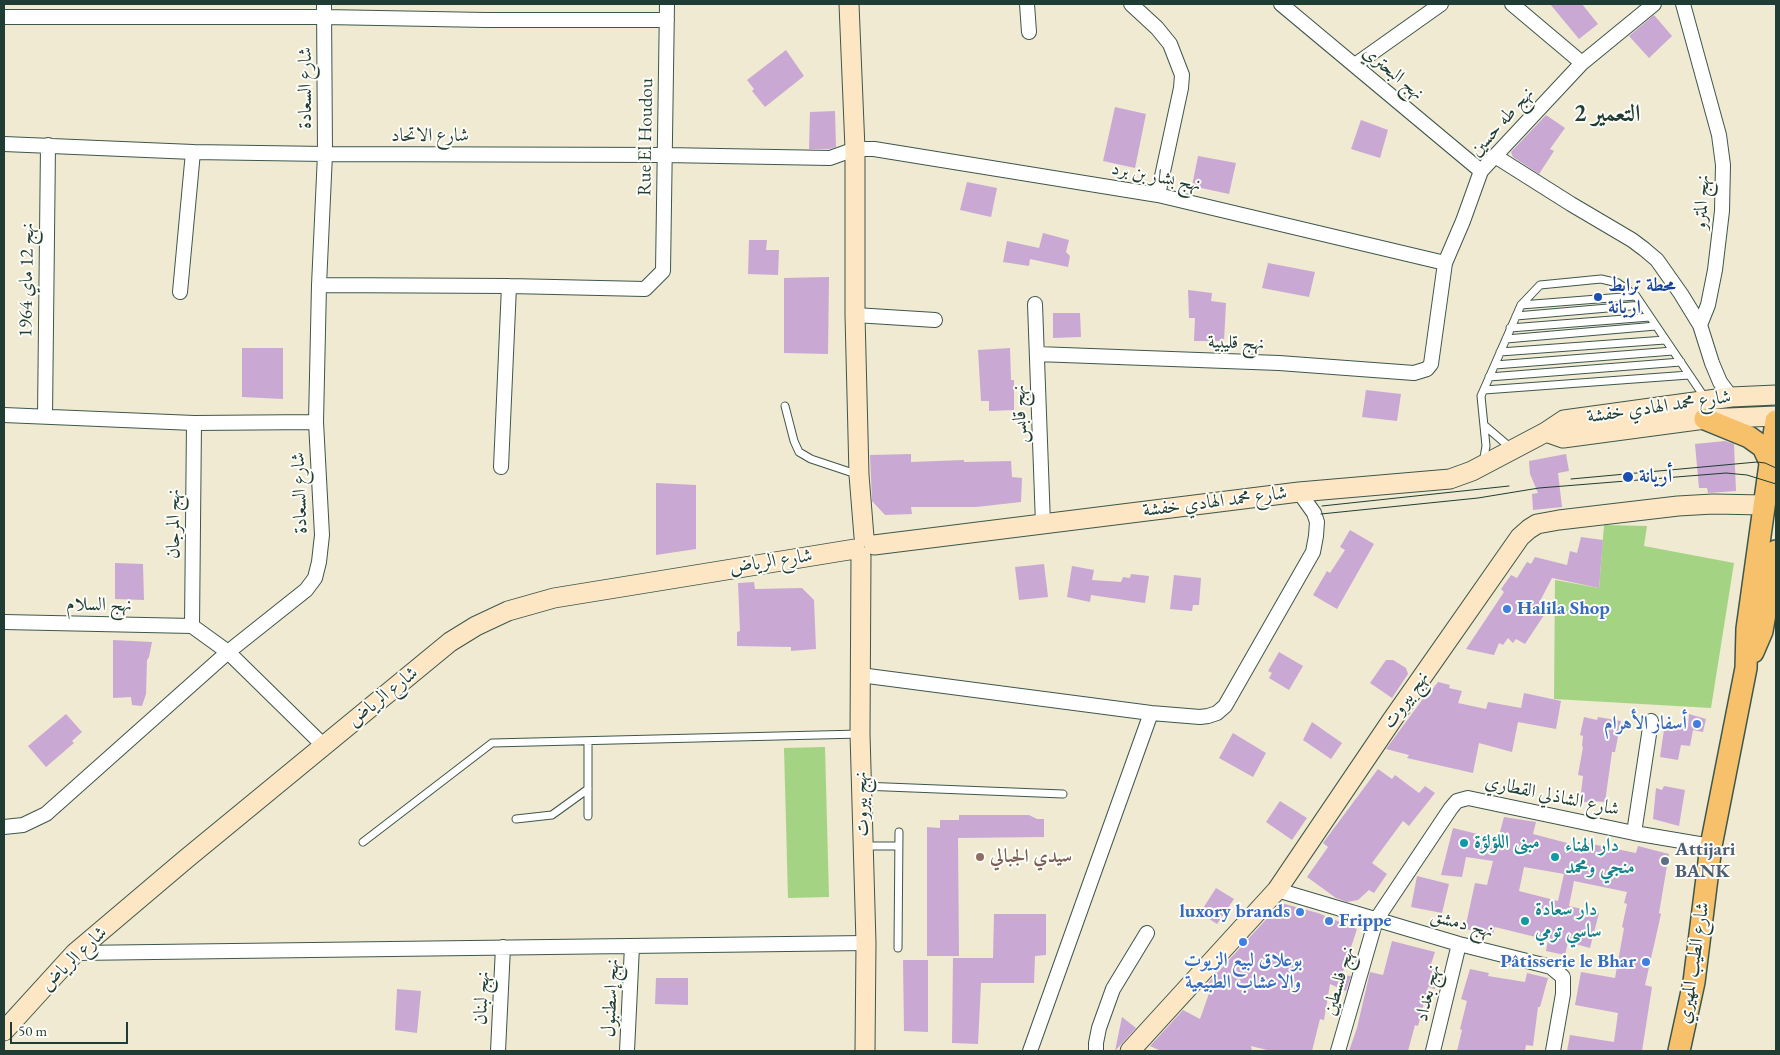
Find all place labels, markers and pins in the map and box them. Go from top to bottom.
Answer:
place label: محطة ترابط اريانة [1608,275,1675,319]
marker: محطة ترابط اريانة [1592,291,1604,303]
place label: أريانة [1639,466,1672,488]
marker: أريانة [1621,470,1635,484]
place label: Halila Shop [1517,598,1610,620]
marker: Halila Shop [1501,603,1513,615]
place label: أسفار الأهرام [1604,713,1687,735]
marker: أسفار الأهرام [1691,718,1703,730]
place label: مبنى اللؤلؤة [1474,832,1540,854]
place label: دار الهناء منجي ومحمد [1565,835,1635,879]
marker: مبنى اللؤلؤة [1458,837,1470,849]
place label: Attijari BANK [1675,839,1735,883]
place label: سيدي الجبالي [990,846,1072,868]
marker: سيدي الجبالي [974,851,986,863]
marker: دار الهناء منجي ومحمد [1549,851,1561,863]
marker: Attijari BANK [1659,855,1671,867]
place label: دار سعادة ساسي تومي [1535,899,1602,943]
place label: luxory brands [1179,901,1290,923]
marker: luxory brands [1294,906,1306,918]
place label: Frippe [1339,910,1391,932]
marker: Frippe [1323,915,1335,927]
marker: دار سعادة ساسي تومي [1519,915,1531,927]
marker: بوعلاق لبيع الزيوت والاعشاب الطبيعية [1237,936,1249,948]
place label: بوعلاق لبيع الزيوت والاعشاب الطبيعية [1184,950,1302,994]
place label: Pâtisserie le Bhar [1500,951,1636,973]
marker: Pâtisserie le Bhar [1640,956,1652,968]

